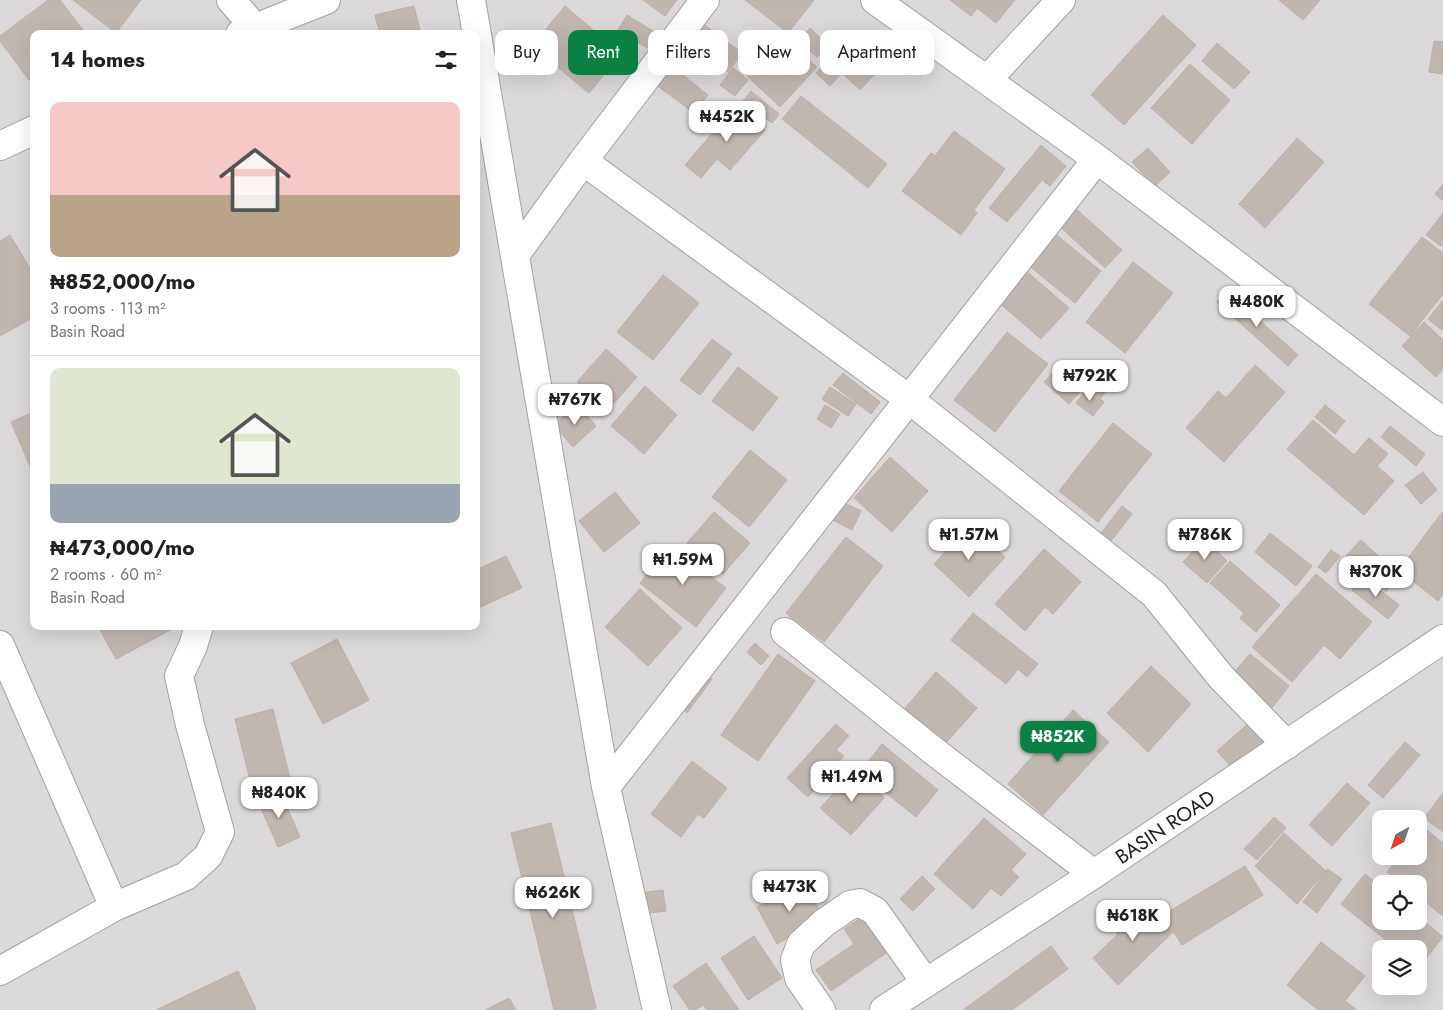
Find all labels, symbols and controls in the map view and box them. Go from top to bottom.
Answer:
chip: Buy [495,30,558,75]
chip: Rent [568,30,638,75]
chip: Filters [648,30,728,75]
chip: New [738,30,810,75]
chip: Apartment [820,30,934,75]
text: 14 homes [50,45,145,75]
icon: filters [432,46,460,74]
pin: ₦452K [692,100,762,143]
text: ₦452K [700,105,754,128]
icon: home [210,135,300,225]
text: ₦852,000/mo [50,267,195,297]
pin: ₦480K [1222,286,1292,328]
text: ₦480K [1230,290,1284,313]
text: 3 rooms · 113 m² [50,297,166,320]
text: Basin Road [50,320,125,343]
pin: ₦792K [1055,360,1125,402]
text: ₦792K [1063,364,1117,387]
pin: ₦767K [540,384,610,426]
text: ₦767K [549,388,601,411]
icon: home [210,400,300,490]
pin: ₦1.57M [928,518,1010,561]
pin: ₦786K [1170,518,1240,561]
text: ₦1.57M [939,523,999,546]
text: ₦786K [1178,523,1232,546]
text: ₦473,000/mo [50,533,195,563]
pin: ₦1.59M [642,544,724,586]
text: ₦1.59M [653,548,713,571]
pin: ₦370K [1341,556,1411,598]
text: ₦370K [1350,560,1402,583]
text: 2 rooms · 60 m² [50,563,162,586]
text: Basin Road [50,586,125,609]
pin: ₦852K [1023,720,1093,763]
text: ₦852K [1031,725,1085,748]
pin: ₦1.49M [811,760,893,803]
text: ₦1.49M [822,765,882,788]
pin: ₦840K [244,776,314,819]
text: ₦840K [252,781,306,804]
street label: BASIN ROAD [1110,783,1221,871]
north arrow [1372,810,1428,865]
map controls [1372,810,1427,995]
pin: ₦473K [755,870,825,913]
text: ₦473K [763,875,817,898]
button: locate [1372,875,1427,930]
pin: ₦626K [518,876,588,919]
text: ₦626K [526,881,580,904]
pin: ₦618K [1098,900,1168,942]
text: ₦618K [1107,904,1159,927]
button: layers [1372,940,1427,995]

